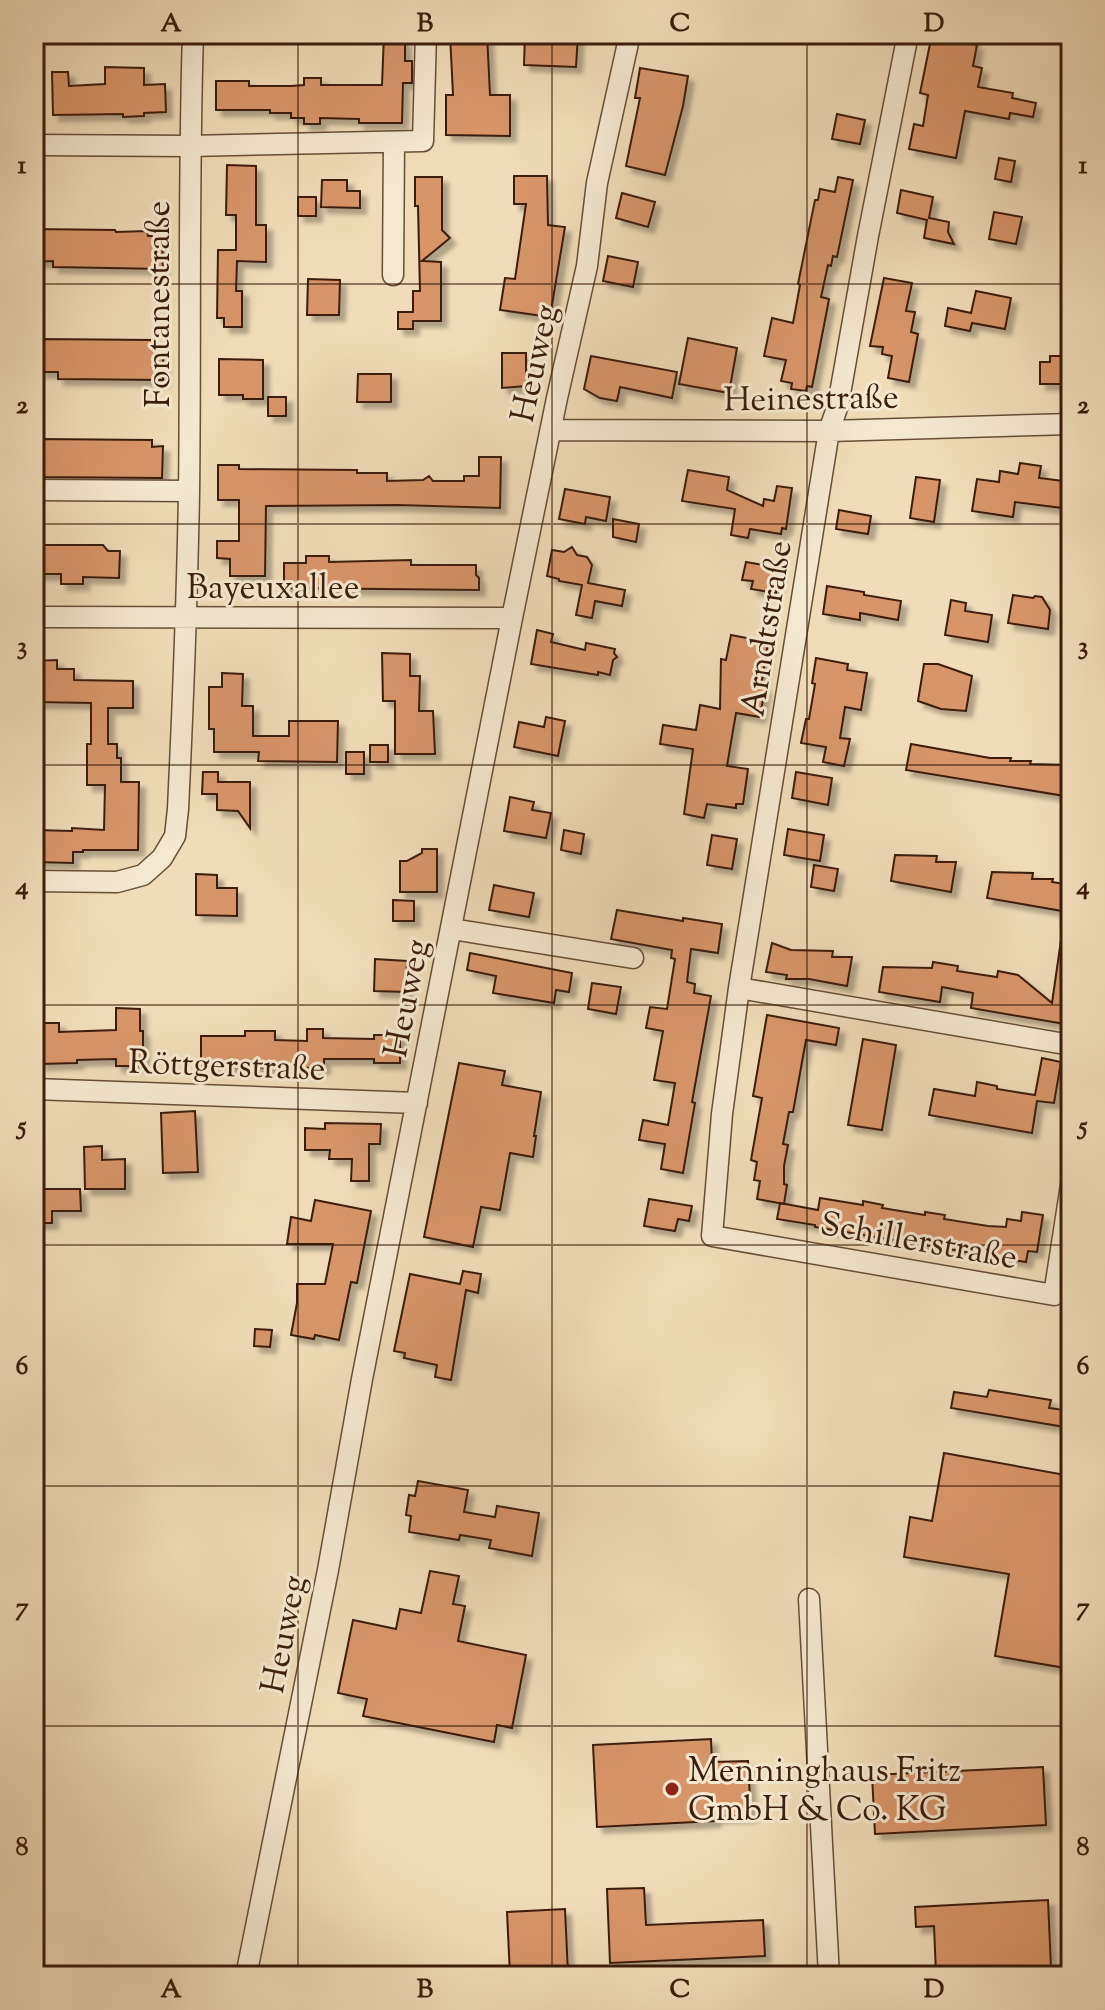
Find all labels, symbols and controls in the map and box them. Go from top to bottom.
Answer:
text: A [160,6,182,43]
text: B [417,6,434,43]
text: C [670,6,690,43]
text: D [924,6,944,43]
text: 1 [18,148,27,185]
text: 1 [1079,148,1088,185]
street label: Fontanestraße [136,201,185,407]
street label: Heuweg [500,300,573,427]
street label: Heinestraße [723,374,899,427]
text: 2 [16,388,29,425]
text: 2 [1077,388,1090,425]
street label: Arndtstraße [730,537,807,720]
street label: Bayeuxallee [187,565,359,614]
text: 3 [17,629,27,666]
text: 3 [1078,629,1088,666]
text: 4 [14,869,29,906]
text: 4 [1075,869,1090,906]
street label: Heuweg [373,935,444,1062]
street label: Röttgerstraße [127,1040,326,1095]
text: 5 [16,1109,27,1146]
text: 5 [1077,1109,1088,1146]
street label: Schillerstraße [816,1201,1021,1284]
text: 6 [16,1349,29,1386]
text: 6 [1077,1349,1090,1386]
street label: Heuweg [250,1571,321,1698]
text: 7 [15,1590,29,1627]
text: 7 [1076,1590,1090,1627]
place label: Menninghaus Fritz GmbH & Co. KG [688,1748,961,1836]
marker: Menninghaus Fritz GmbH & Co. KG [663,1780,681,1798]
text: 8 [15,1830,29,1867]
text: 8 [1076,1830,1090,1867]
text: A [160,1972,182,2009]
text: B [417,1972,434,2009]
text: C [670,1972,690,2009]
text: D [924,1972,944,2009]

